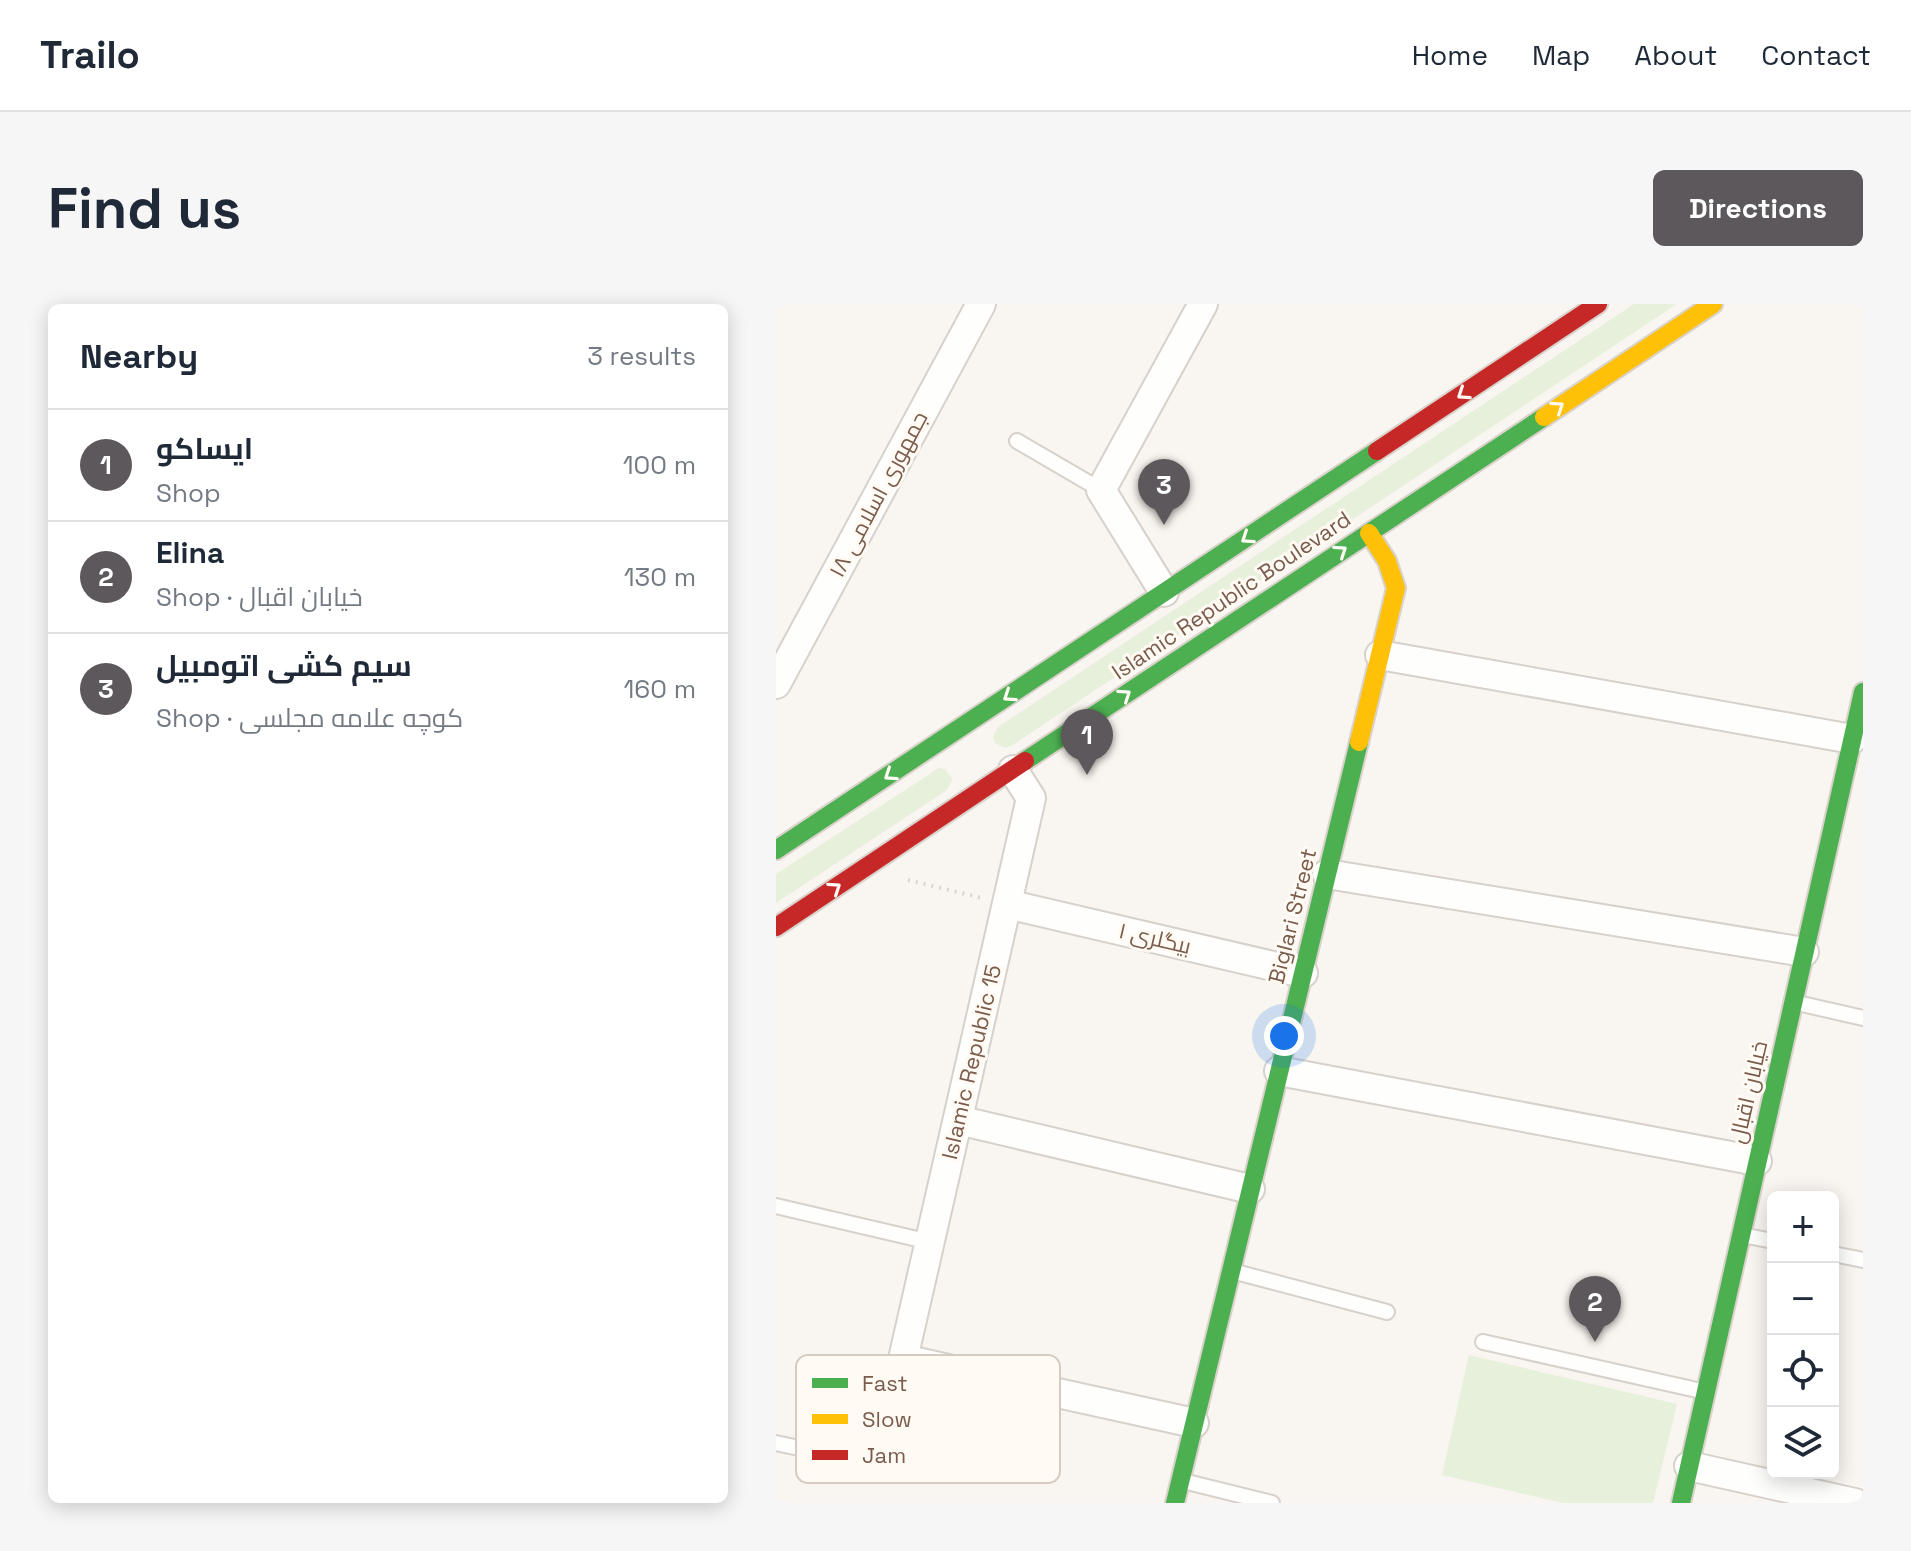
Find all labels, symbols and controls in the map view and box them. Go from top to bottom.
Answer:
text: Trailo [40,31,140,79]
text: Home [1412,37,1488,73]
text: Map [1532,37,1590,73]
text: About [1634,37,1717,73]
text: Contact [1761,37,1871,73]
button: Directions [1653,170,1863,246]
text: Find us [48,173,241,244]
text: Nearby [80,335,198,378]
text: 3 results [587,339,696,373]
one-way arrow [1457,384,1472,399]
one-way arrow [1549,402,1564,417]
street label: جمهوری اسلامی ۱۸ [822,406,934,582]
text: ایساکو [156,429,253,468]
text: 1 [100,448,112,482]
text: 100 m [623,448,696,482]
pin: 3 [1138,459,1190,525]
text: Shop [156,476,221,510]
street label: Islamic Republic Boulevard [1106,504,1356,686]
one-way arrow [1241,528,1255,543]
text: Elina [156,533,224,572]
one-way arrow [1333,546,1347,561]
text: 2 [98,560,114,594]
text: 130 m [624,560,696,594]
text: Shop · خیابان اقبال [156,580,363,614]
text: سیم کشی اتومبیل [156,646,412,685]
text: 3 [98,672,114,706]
text: 160 m [624,672,696,706]
one-way arrow [1003,686,1018,701]
one-way arrow [1116,690,1131,705]
text: Shop · کوچه علامه مجلسی [156,701,463,735]
pin: 1 [1061,709,1113,775]
one-way arrow [884,765,898,780]
street label: Biglari Street [1262,845,1322,987]
one-way arrow [826,883,840,898]
street label: بیگلری ۱ [1116,916,1194,960]
street label: Islamic Republic 15 [935,962,1007,1162]
your location [1264,1016,1304,1056]
street label: خیابان اقبال [1723,1038,1773,1146]
map controls [1767,1191,1839,1479]
button: + [1767,1191,1839,1263]
button: − [1767,1263,1839,1335]
pin: 2 [1569,1276,1621,1342]
button: locate [1767,1335,1839,1407]
legend [796,1355,1060,1483]
text: Fast [862,1369,908,1397]
text: Slow [862,1405,912,1433]
button: layers [1767,1407,1839,1479]
text: Jam [862,1441,906,1469]

